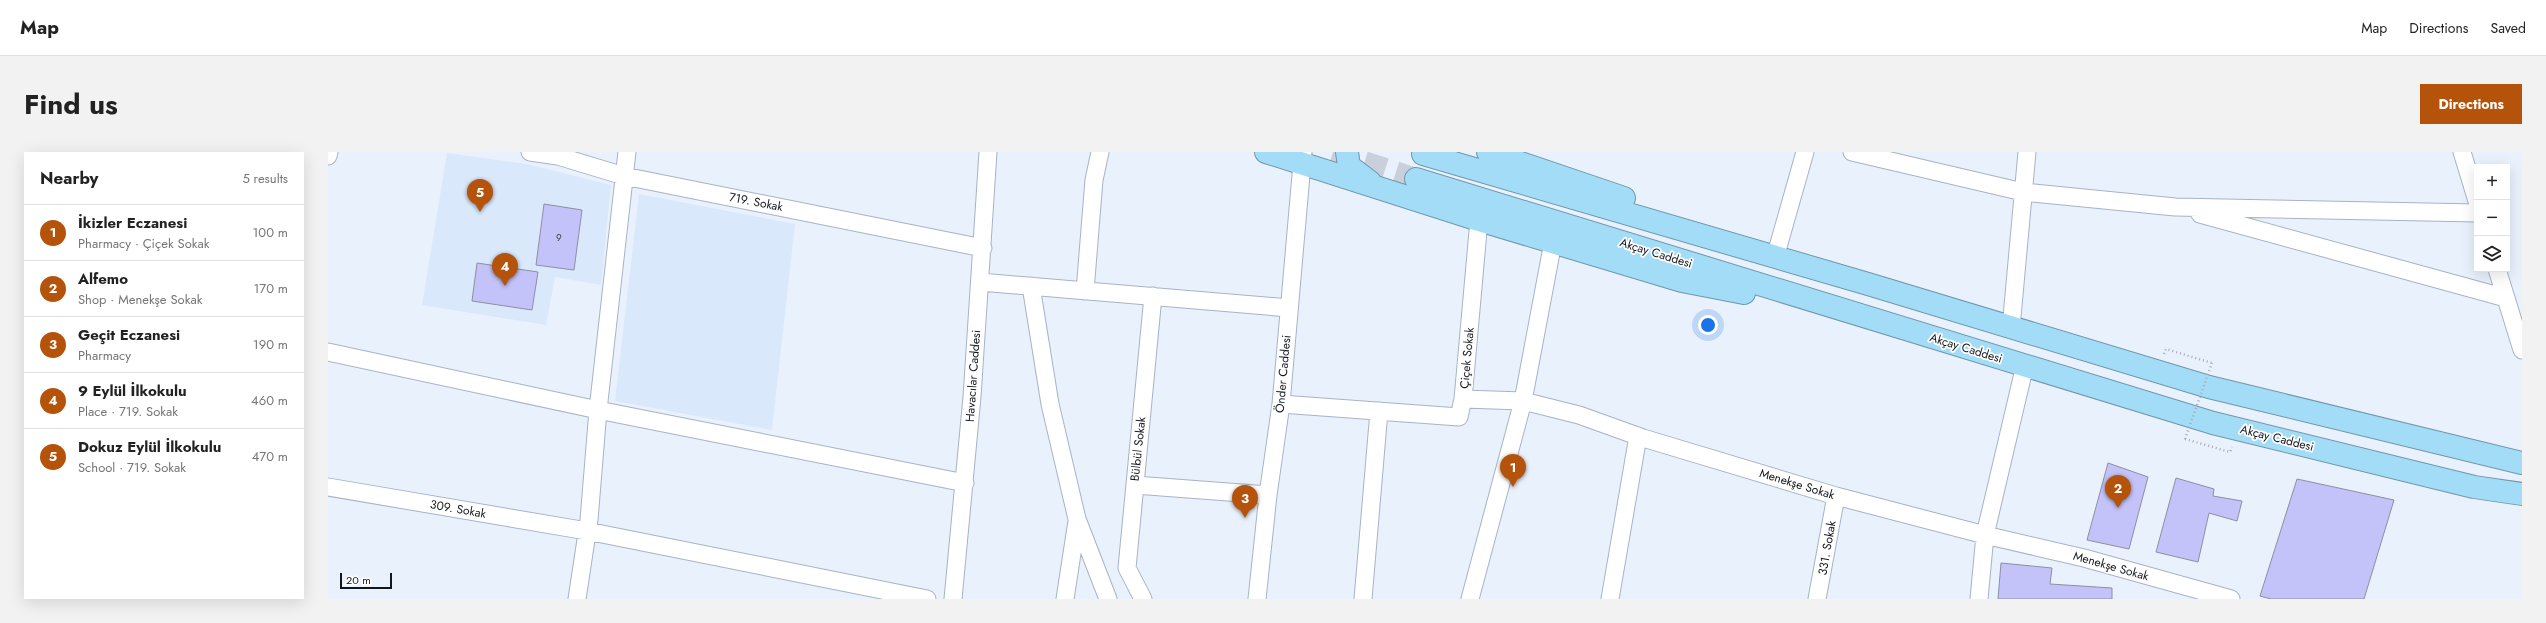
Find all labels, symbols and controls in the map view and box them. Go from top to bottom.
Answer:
text: Map [20,14,59,41]
text: Map [2361,18,2387,38]
text: Directions [2409,18,2469,38]
text: Saved [2491,18,2526,38]
text: Find us [24,84,118,125]
button: Directions [2420,84,2522,124]
map controls [2474,164,2510,272]
button: + [2474,164,2510,200]
text: Nearby [40,166,98,190]
text: 5 results [242,169,288,188]
pin: 5 [467,179,493,212]
street label: 719. Sokak [728,188,785,216]
button: − [2474,200,2510,236]
text: İkizler Eczanesi [78,212,187,234]
text: 1 [50,223,56,242]
text: 100 m [253,223,288,242]
house number: 9 [556,230,562,245]
street label: Akçay Caddesi [1617,233,1695,273]
text: Pharmacy · Çiçek Sokak [78,234,209,253]
button: layers [2474,236,2510,272]
pin: 4 [492,253,518,286]
text: Alfemo [78,268,128,290]
text: 2 [49,279,57,298]
text: 170 m [253,279,288,298]
text: Shop · Menekşe Sokak [78,290,202,309]
your location [1698,315,1718,335]
text: Geçit Eczanesi [78,324,180,346]
street label: Çiçek Sokak [1455,326,1479,389]
street label: Akçay Caddesi [1927,328,2005,368]
street label: Havacılar Caddesi [961,329,985,423]
street label: Önder Caddesi [1271,334,1295,414]
text: 3 [49,335,57,354]
text: 190 m [253,335,288,354]
text: Pharmacy [78,346,131,365]
text: 9 Eylül İlkokulu [78,380,187,402]
text: 4 [48,391,58,410]
text: 460 m [251,391,288,410]
text: Place · 719. Sokak [78,402,178,421]
street label: Bülbül Sokak [1126,415,1150,482]
street label: Akçay Caddesi [2238,420,2316,456]
text: Dokuz Eylül İlkokulu [78,436,221,458]
text: 5 [49,447,57,466]
text: 470 m [252,447,288,466]
pin: 1 [1500,454,1526,487]
text: School · 719. Sokak [78,458,186,477]
street label: Menekşe Sokak [1757,464,1837,504]
pin: 2 [2105,475,2131,508]
pin: 3 [1232,485,1258,518]
street label: 309. Sokak [429,495,488,523]
street label: 331. Sokak [1813,519,1841,577]
street label: Menekşe Sokak [2071,547,2152,586]
scale bar [340,571,392,590]
text: 20 m [346,572,371,588]

